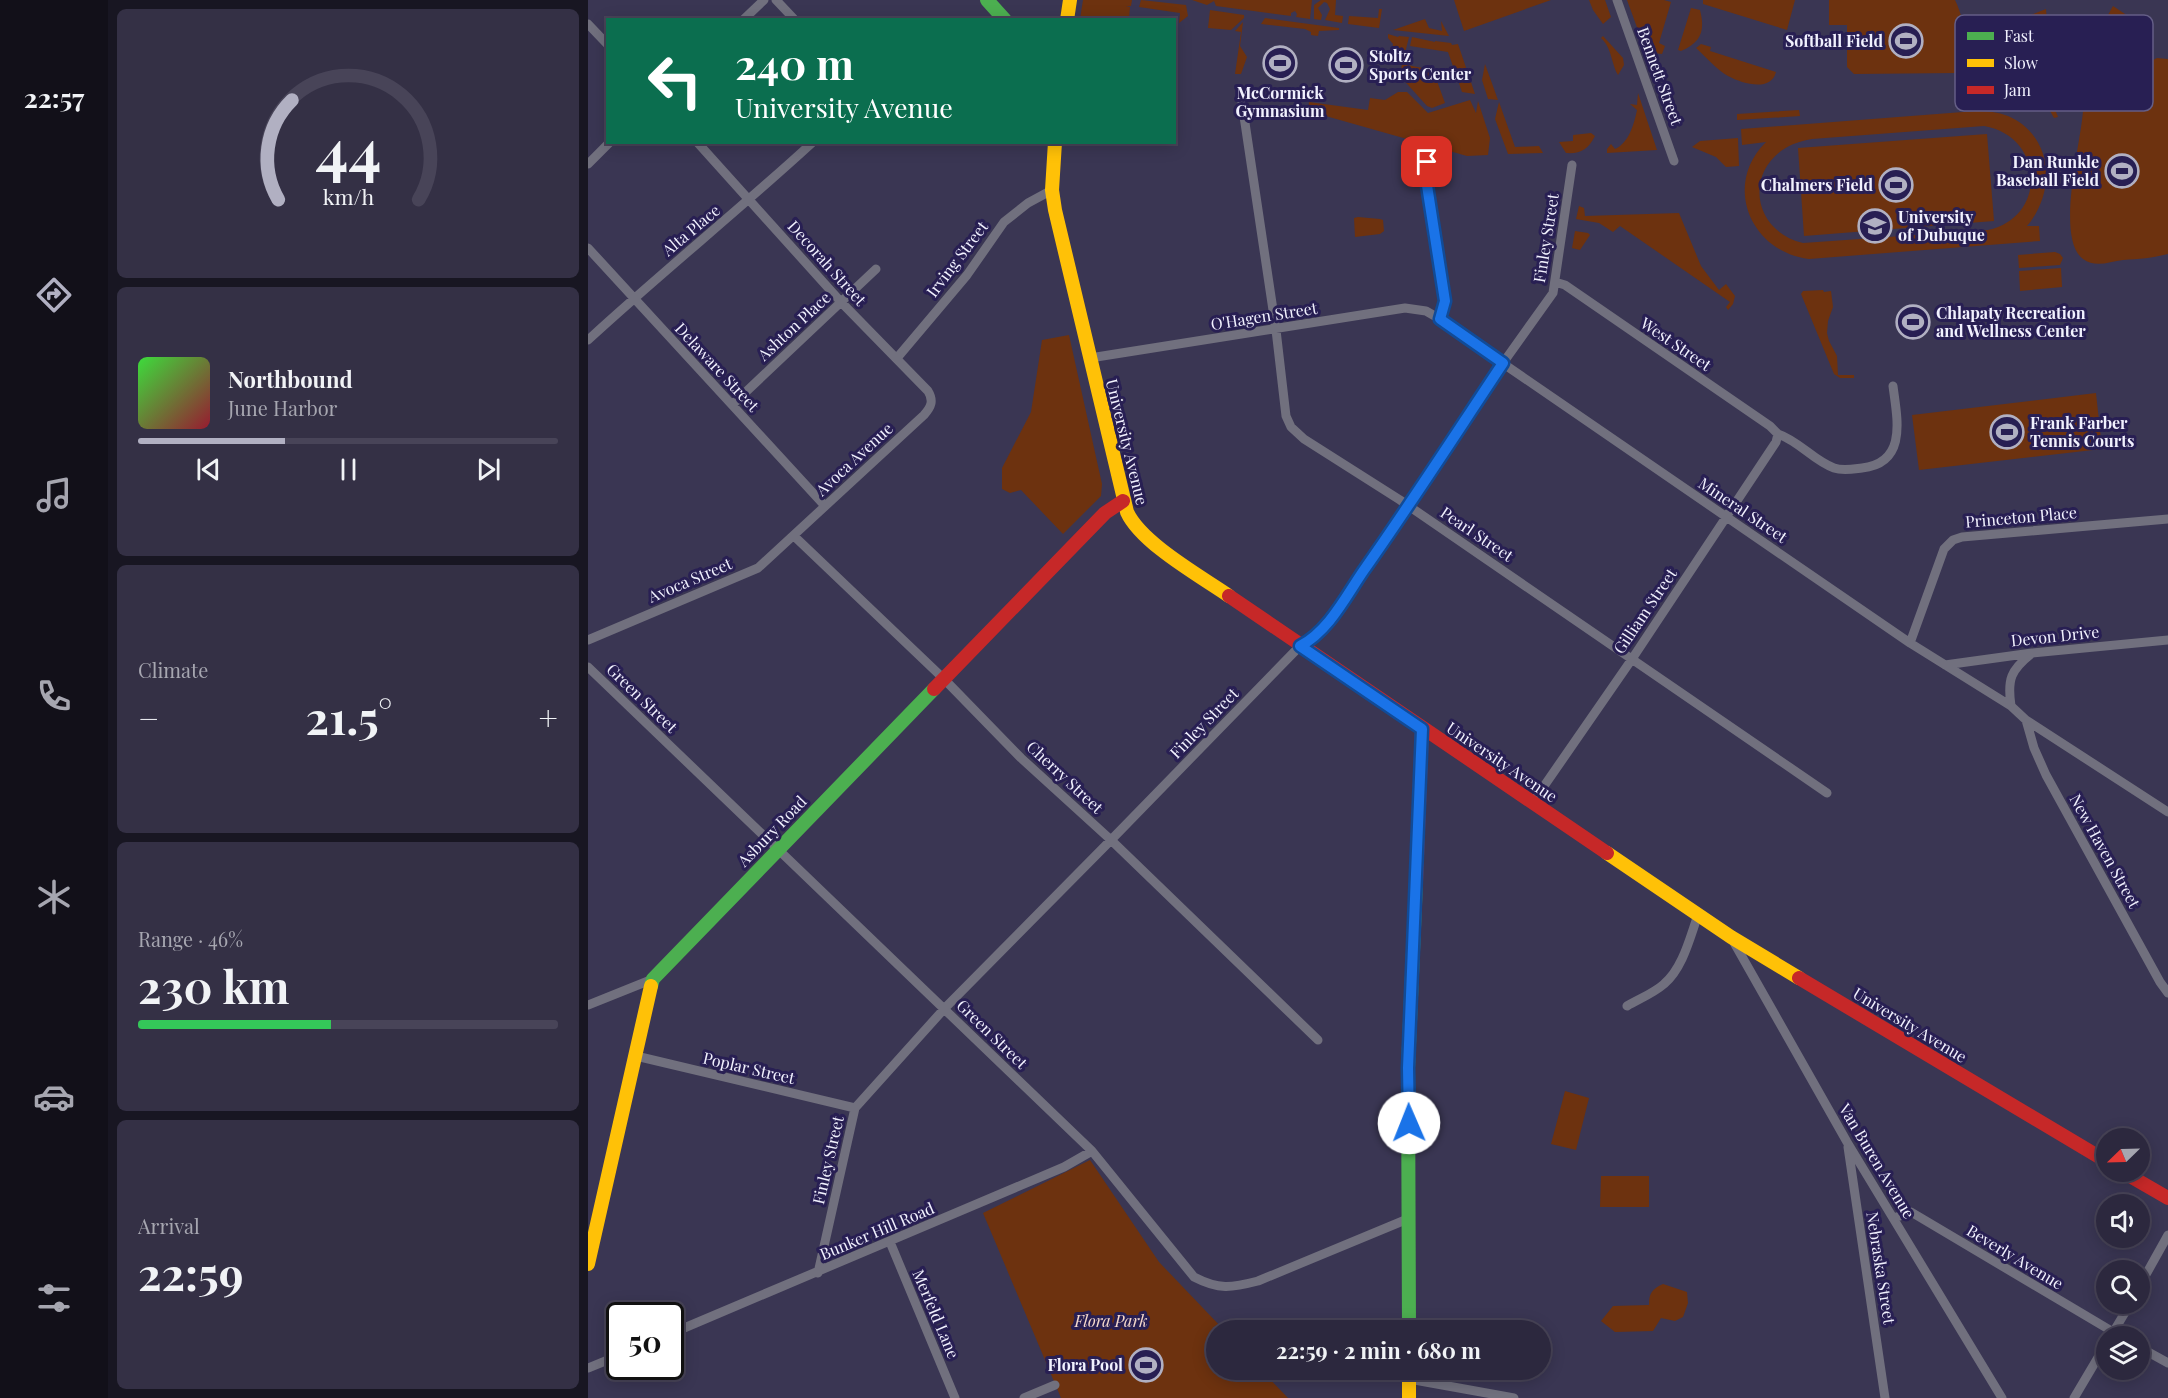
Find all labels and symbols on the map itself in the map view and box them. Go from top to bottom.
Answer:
legend [1955,15,2153,111]
sports icon: Softball Field [1888,23,1924,59]
street label: Bennett Street [1633,24,1688,128]
text: Fast [2004,25,2034,46]
place label: Softball Field [1785,30,1883,51]
sports icon: McCormick Gymnasium [1262,45,1298,81]
place label: Stoltz Sports Center [1369,45,1472,84]
sports icon: Stoltz Sports Center [1328,47,1364,83]
text: Slow [2004,52,2039,73]
text: Jam [2003,79,2031,100]
place label: McCormick Gymnasium [1235,82,1325,121]
pin [1401,136,1452,187]
place label: Dan Runkle Baseball Field [1996,151,2099,190]
sports icon: Dan Runkle Baseball Field [2104,153,2140,189]
sports icon: Chalmers Field [1878,167,1914,203]
place label: Chalmers Field [1761,174,1873,195]
street label: Finley Street [1528,191,1563,284]
street label: Alta Place [656,199,724,261]
place label: University of Dubuque [1898,206,1985,245]
school or university icon: University of Dubuque [1857,208,1893,244]
street label: Decorah Street [784,216,871,310]
street label: Irving Street [921,216,992,301]
street label: Ashton Place [752,286,835,365]
street label: O'Hagen Street [1209,297,1319,334]
place label: Chlapaty Recreation and Wellness Center [1936,302,2086,341]
sports icon: Chlapaty Recreation and Wellness Center [1895,304,1931,340]
street label: West Street [1636,312,1716,375]
street label: Delaware Street [671,318,764,416]
street label: University Avenue [1102,377,1153,507]
place label: Frank Farber Tennis Courts [2030,412,2134,451]
sports icon: Frank Farber Tennis Courts [1989,414,2025,450]
street label: Avoca Avenue [810,417,897,501]
street label: Mineral Street [1695,472,1792,547]
street label: Princeton Place [1964,501,2078,532]
street label: Pearl Street [1437,502,1518,566]
street label: Avoca Street [644,552,735,607]
street label: Gilliam Street [1608,564,1681,658]
street label: Devon Drive [2010,620,2100,651]
street label: Green Street [602,659,683,737]
street label: Finley Street [1165,683,1243,762]
street label: University Avenue [1443,717,1562,806]
street label: Cherry Street [1023,736,1108,818]
street label: New Haven Street [2065,790,2146,912]
street label: Asbury Road [732,791,811,871]
street label: University Avenue [1849,982,1971,1067]
street label: Green Street [952,995,1033,1073]
street label: Poplar Street [701,1047,797,1088]
position arrow [1377,1091,1441,1155]
street label: Van Buren Avenue [1834,1099,1920,1222]
street label: Finley Street [807,1113,848,1206]
north arrow [2096,1128,2150,1182]
street label: Bunker Hill Road [816,1197,937,1264]
street label: Nebraska Street [1862,1210,1901,1326]
street label: Beverly Avenue [1963,1219,2067,1294]
street label: Merfeld Lane [908,1266,965,1361]
speed limit sign: 50 [606,1302,684,1380]
park label: Flora Park [1074,1310,1147,1331]
sports icon: Flora Pool [1128,1347,1164,1383]
place label: Flora Pool [1047,1354,1123,1375]

